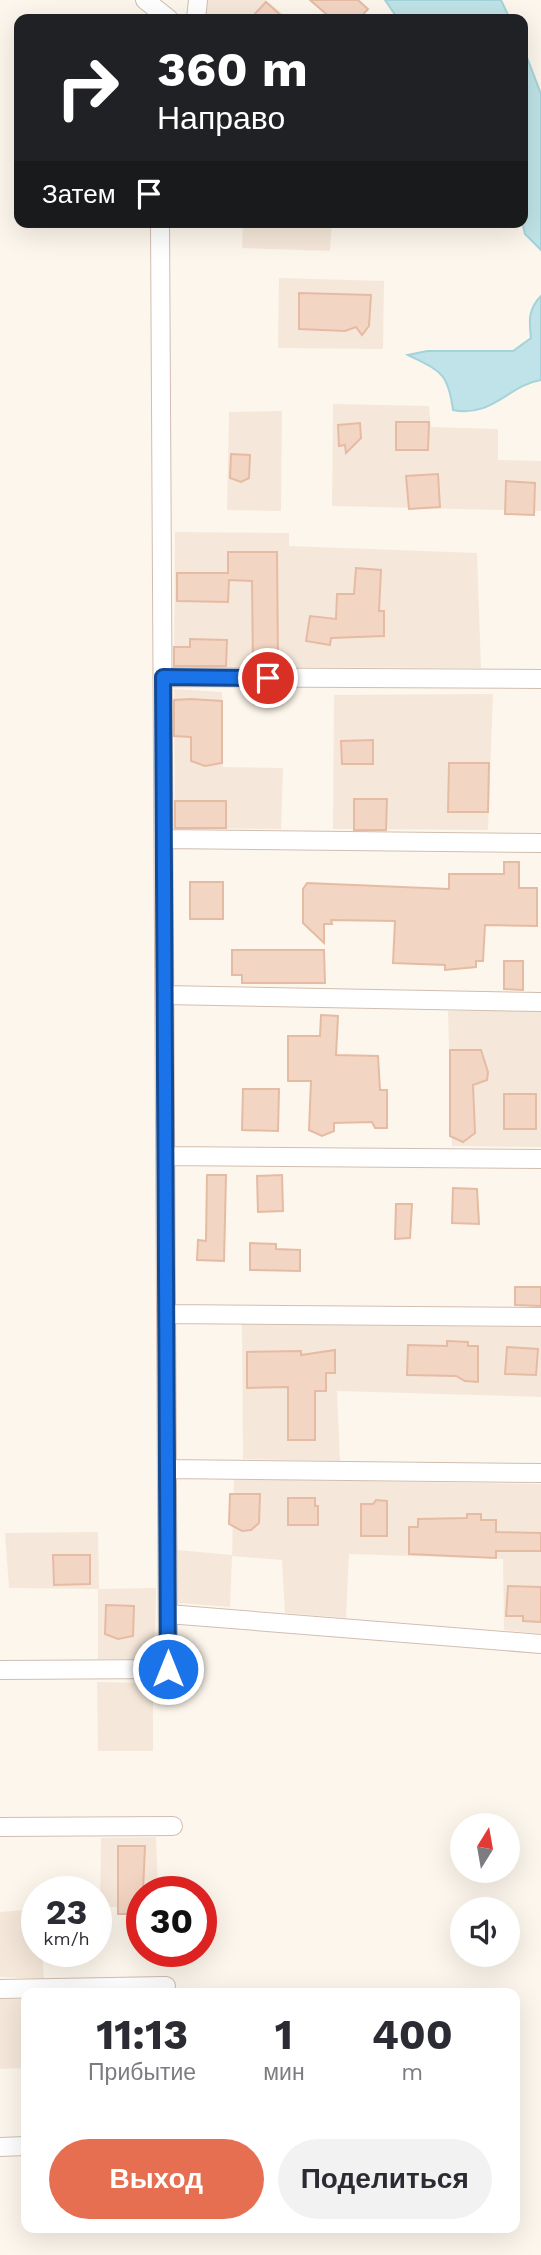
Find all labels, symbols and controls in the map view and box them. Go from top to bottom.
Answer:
text: 360 m [157,40,308,98]
icon: right [42,42,133,133]
text: Направо [157,99,285,137]
icon: arrive [130,175,168,213]
text: Затем [42,179,116,209]
pin [238,648,298,708]
icon: arrive [249,659,287,697]
position arrow [131,1632,205,1706]
north arrow [450,1813,520,1883]
map controls [450,1813,520,1967]
speed limit sign: 30 [126,1876,217,1967]
text: 23 [46,1891,87,1933]
button: sound [450,1897,520,1967]
text: km/h [43,1928,90,1949]
text: 11:13 [96,2010,188,2059]
text: 1 [275,2010,293,2059]
text: 400 [372,2010,453,2059]
text: Прибытие [88,2059,196,2086]
text: мин [263,2059,305,2086]
text: m [401,2059,423,2086]
button: Выход [49,2139,264,2219]
button: Поделиться [278,2139,492,2219]

